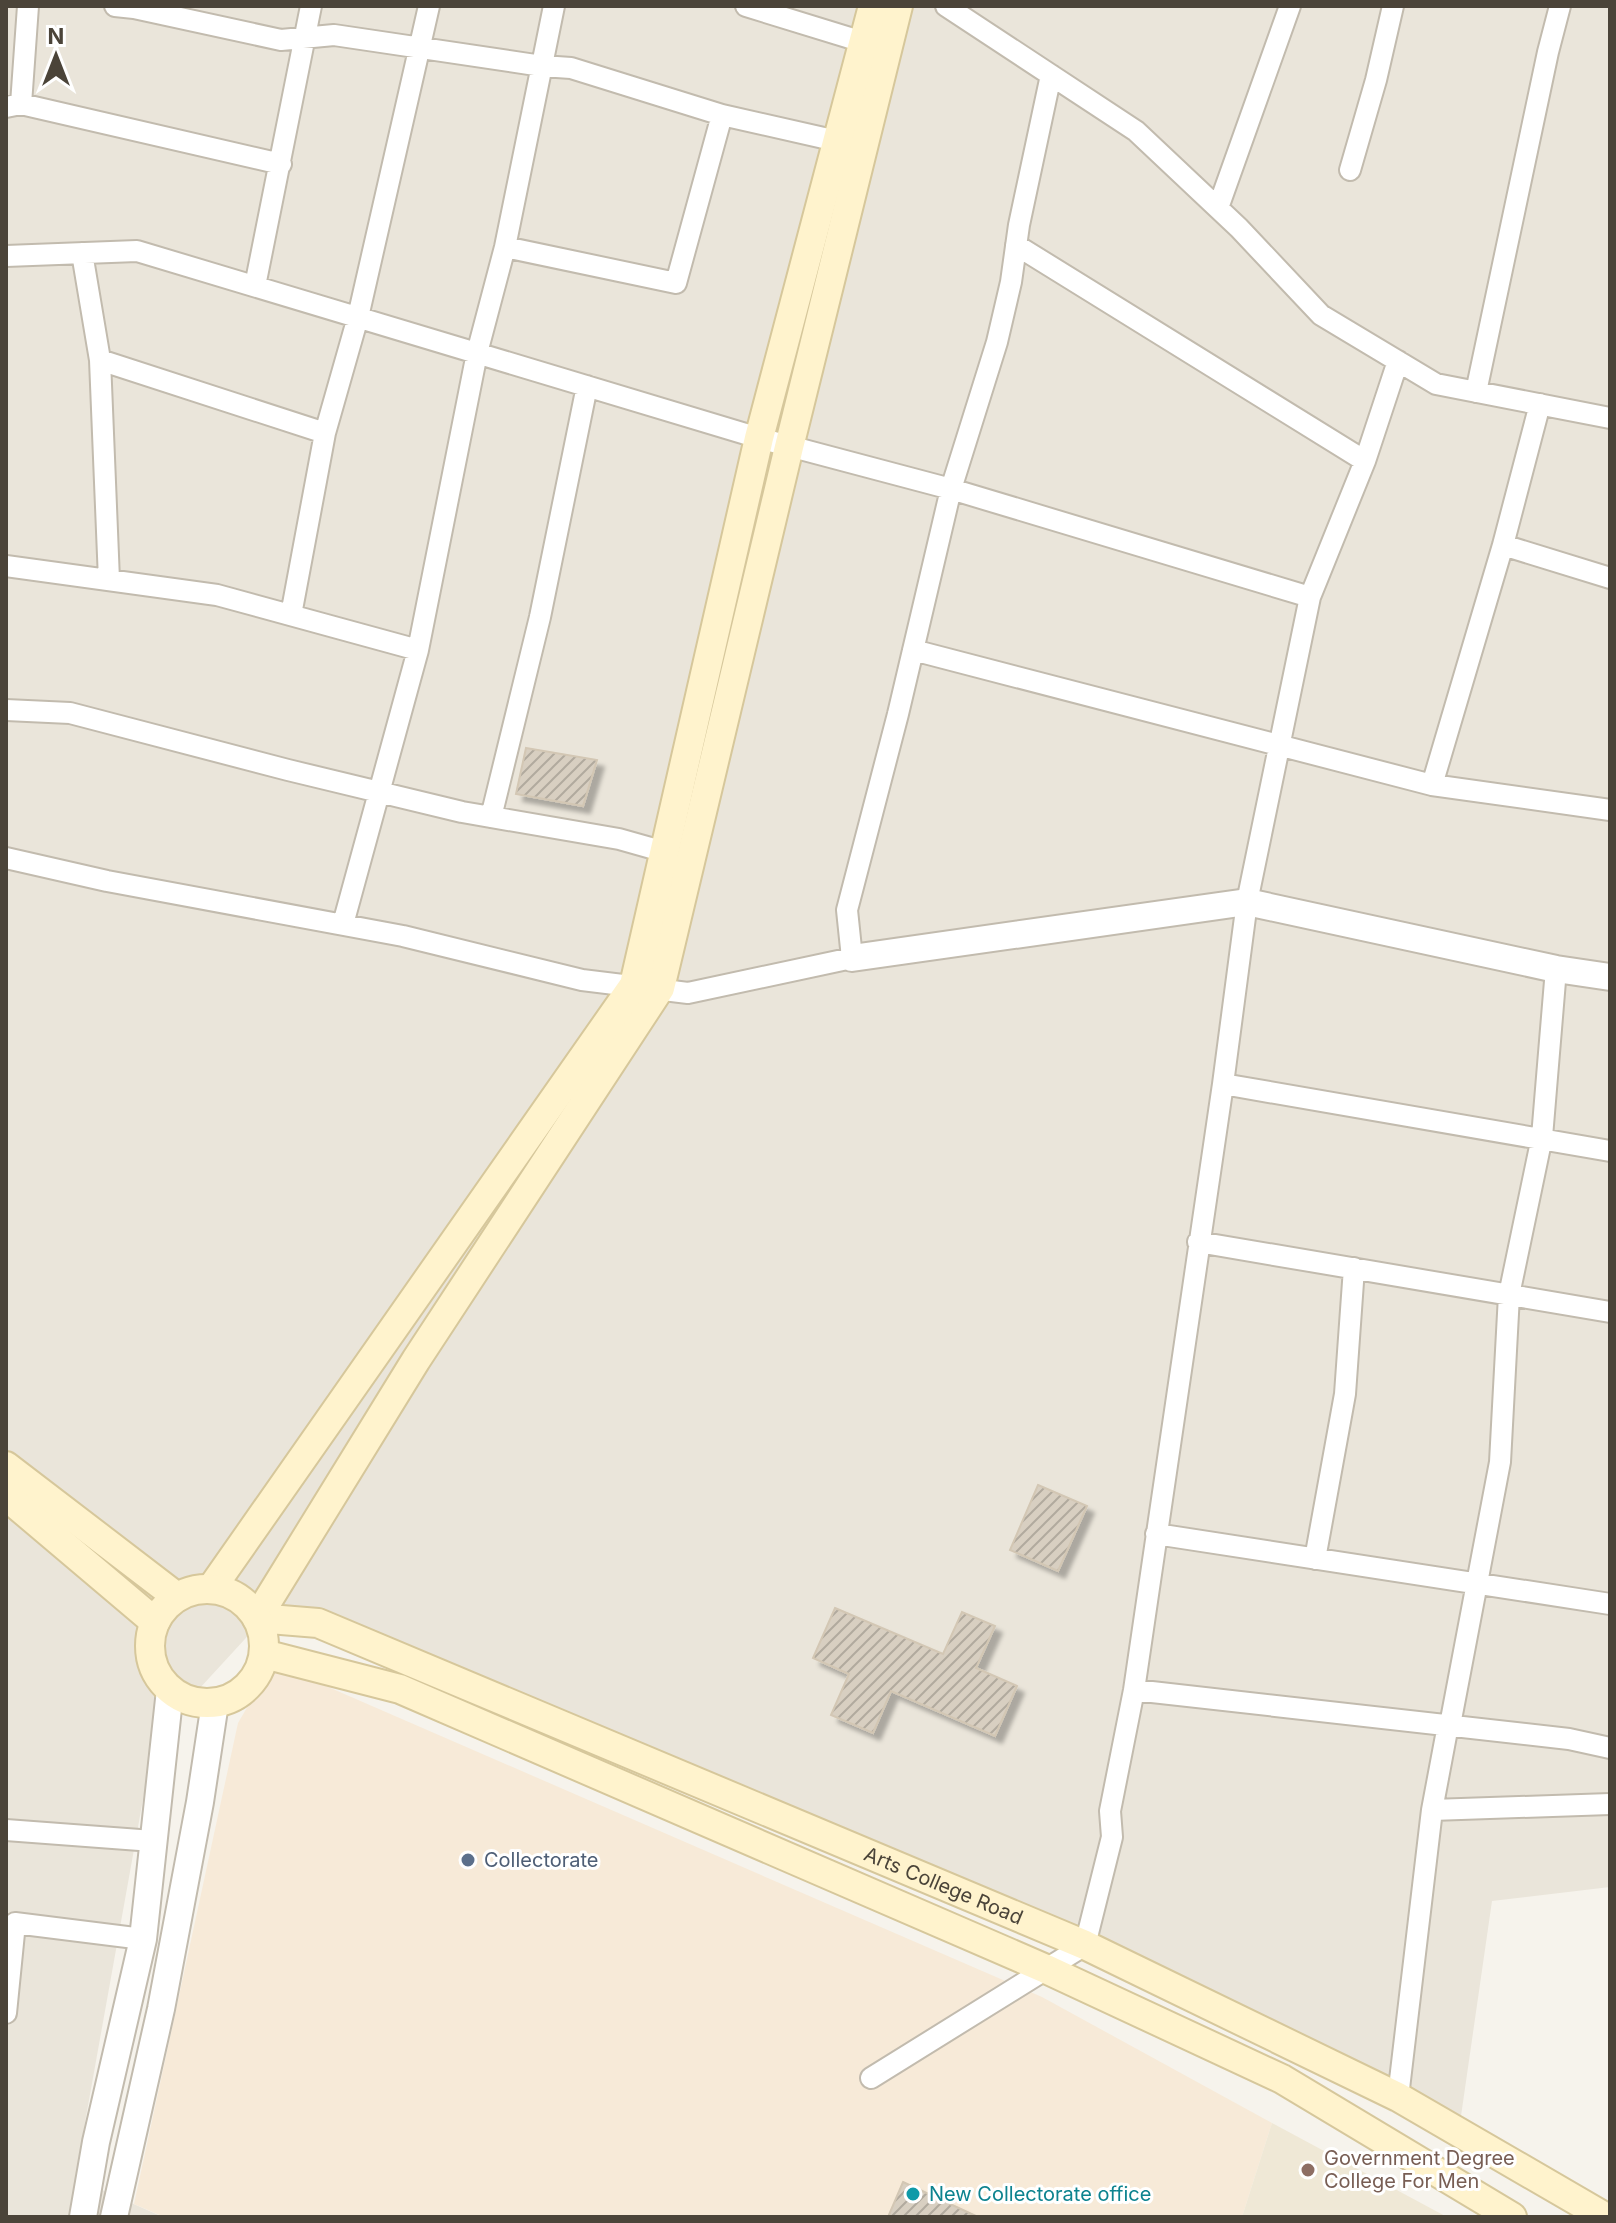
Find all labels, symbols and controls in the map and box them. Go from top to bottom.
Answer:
north arrow [16,16,96,96]
text: N [48,23,64,49]
street label: Arts College Road [861,1842,1027,1930]
place label: Collectorate [484,1848,598,1872]
marker: Collectorate [459,1851,477,1869]
place label: Government Degree College For Men [1324,2146,1515,2193]
marker: Government Degree College For Men [1299,2161,1317,2179]
place label: New Collectorate office [929,2182,1151,2206]
marker: New Collectorate office [904,2185,922,2203]

